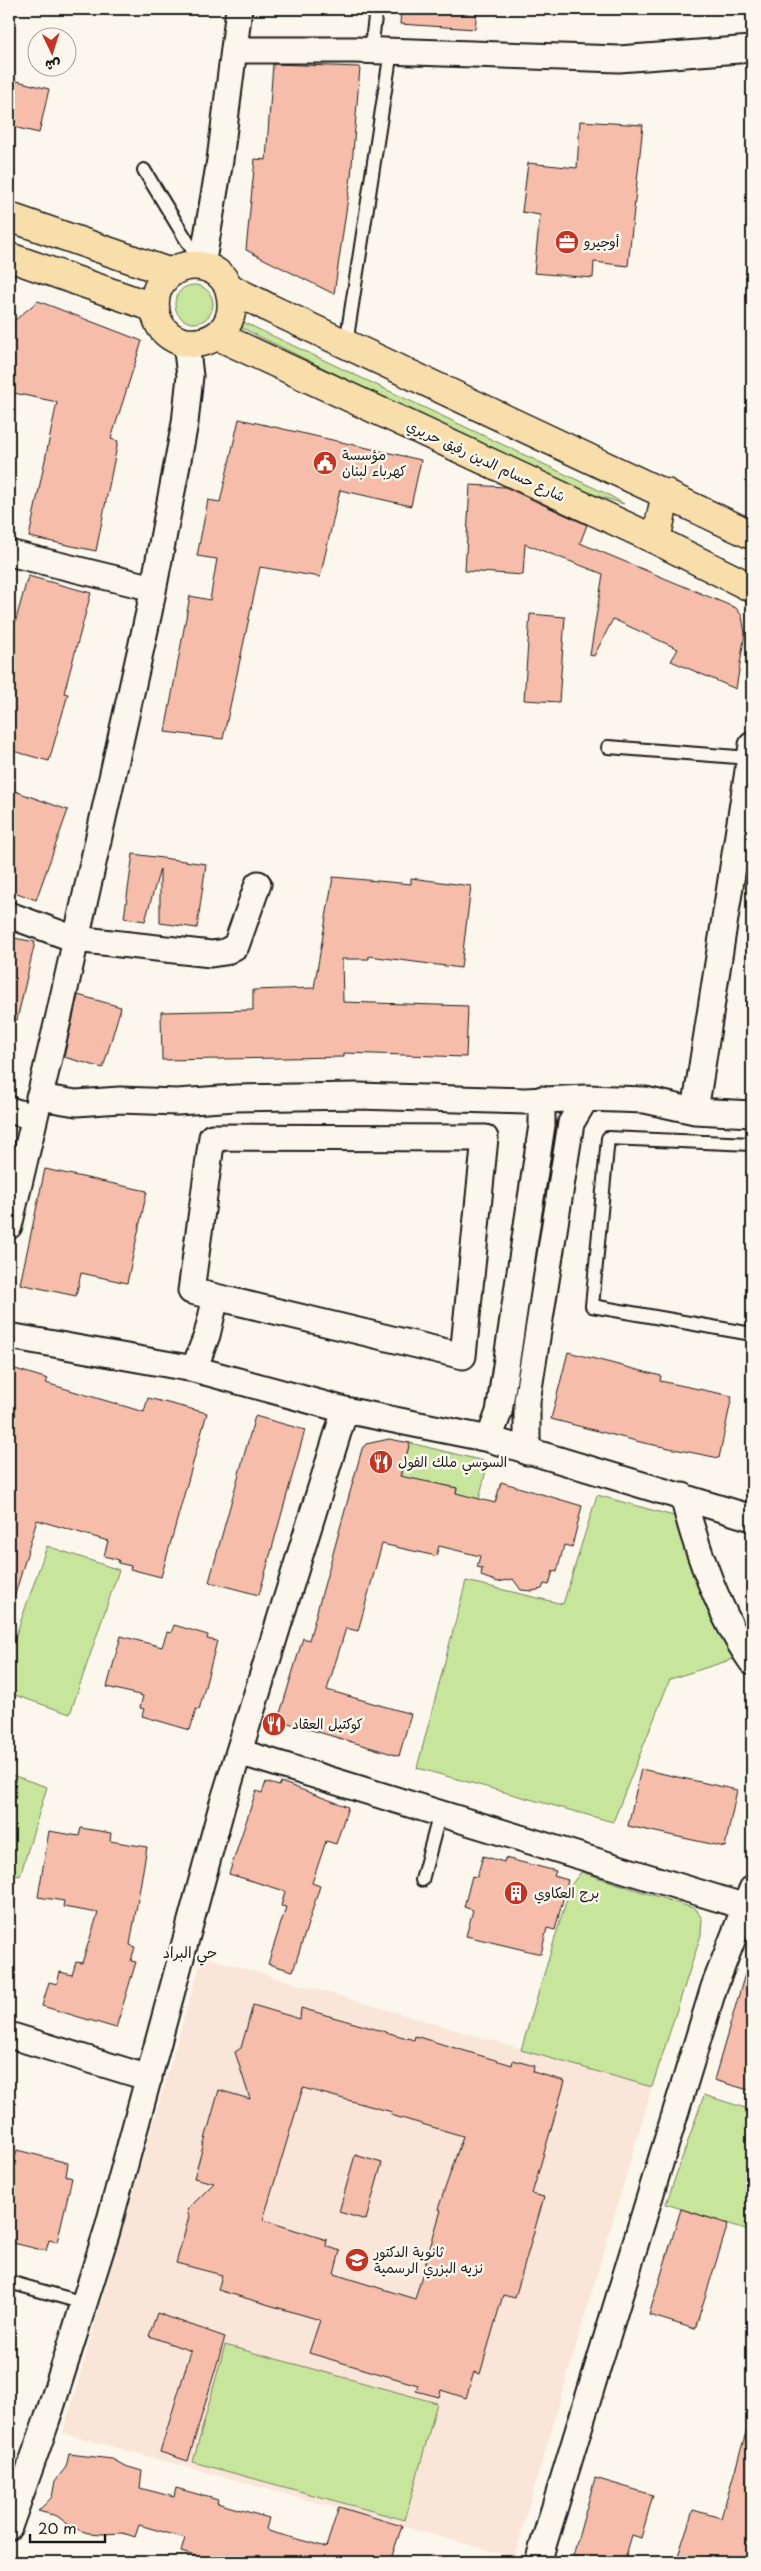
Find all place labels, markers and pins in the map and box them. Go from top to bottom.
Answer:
office icon: أوجيرو [554,229,580,255]
place label: أوجيرو [583,231,620,252]
place label: مؤسسة كهرباء لبنان [342,444,407,481]
public building icon: مؤسسة كهرباء لبنان [312,450,338,476]
restaurant icon: السوسي ملك الفول [368,1449,394,1475]
place label: السوسي ملك الفول [398,1451,507,1475]
restaurant icon: كوكتيل العقاد [261,1711,287,1737]
place label: كوكتيل العقاد [292,1713,363,1734]
building icon: برج العكاوي [503,1880,529,1906]
place label: برج العكاوي [534,1882,599,1904]
place label: ثانوية الدكتور نزيه البزري الرسمية [373,2241,483,2279]
school or university icon: ثانوية الدكتور نزيه البزري الرسمية [344,2247,370,2273]

